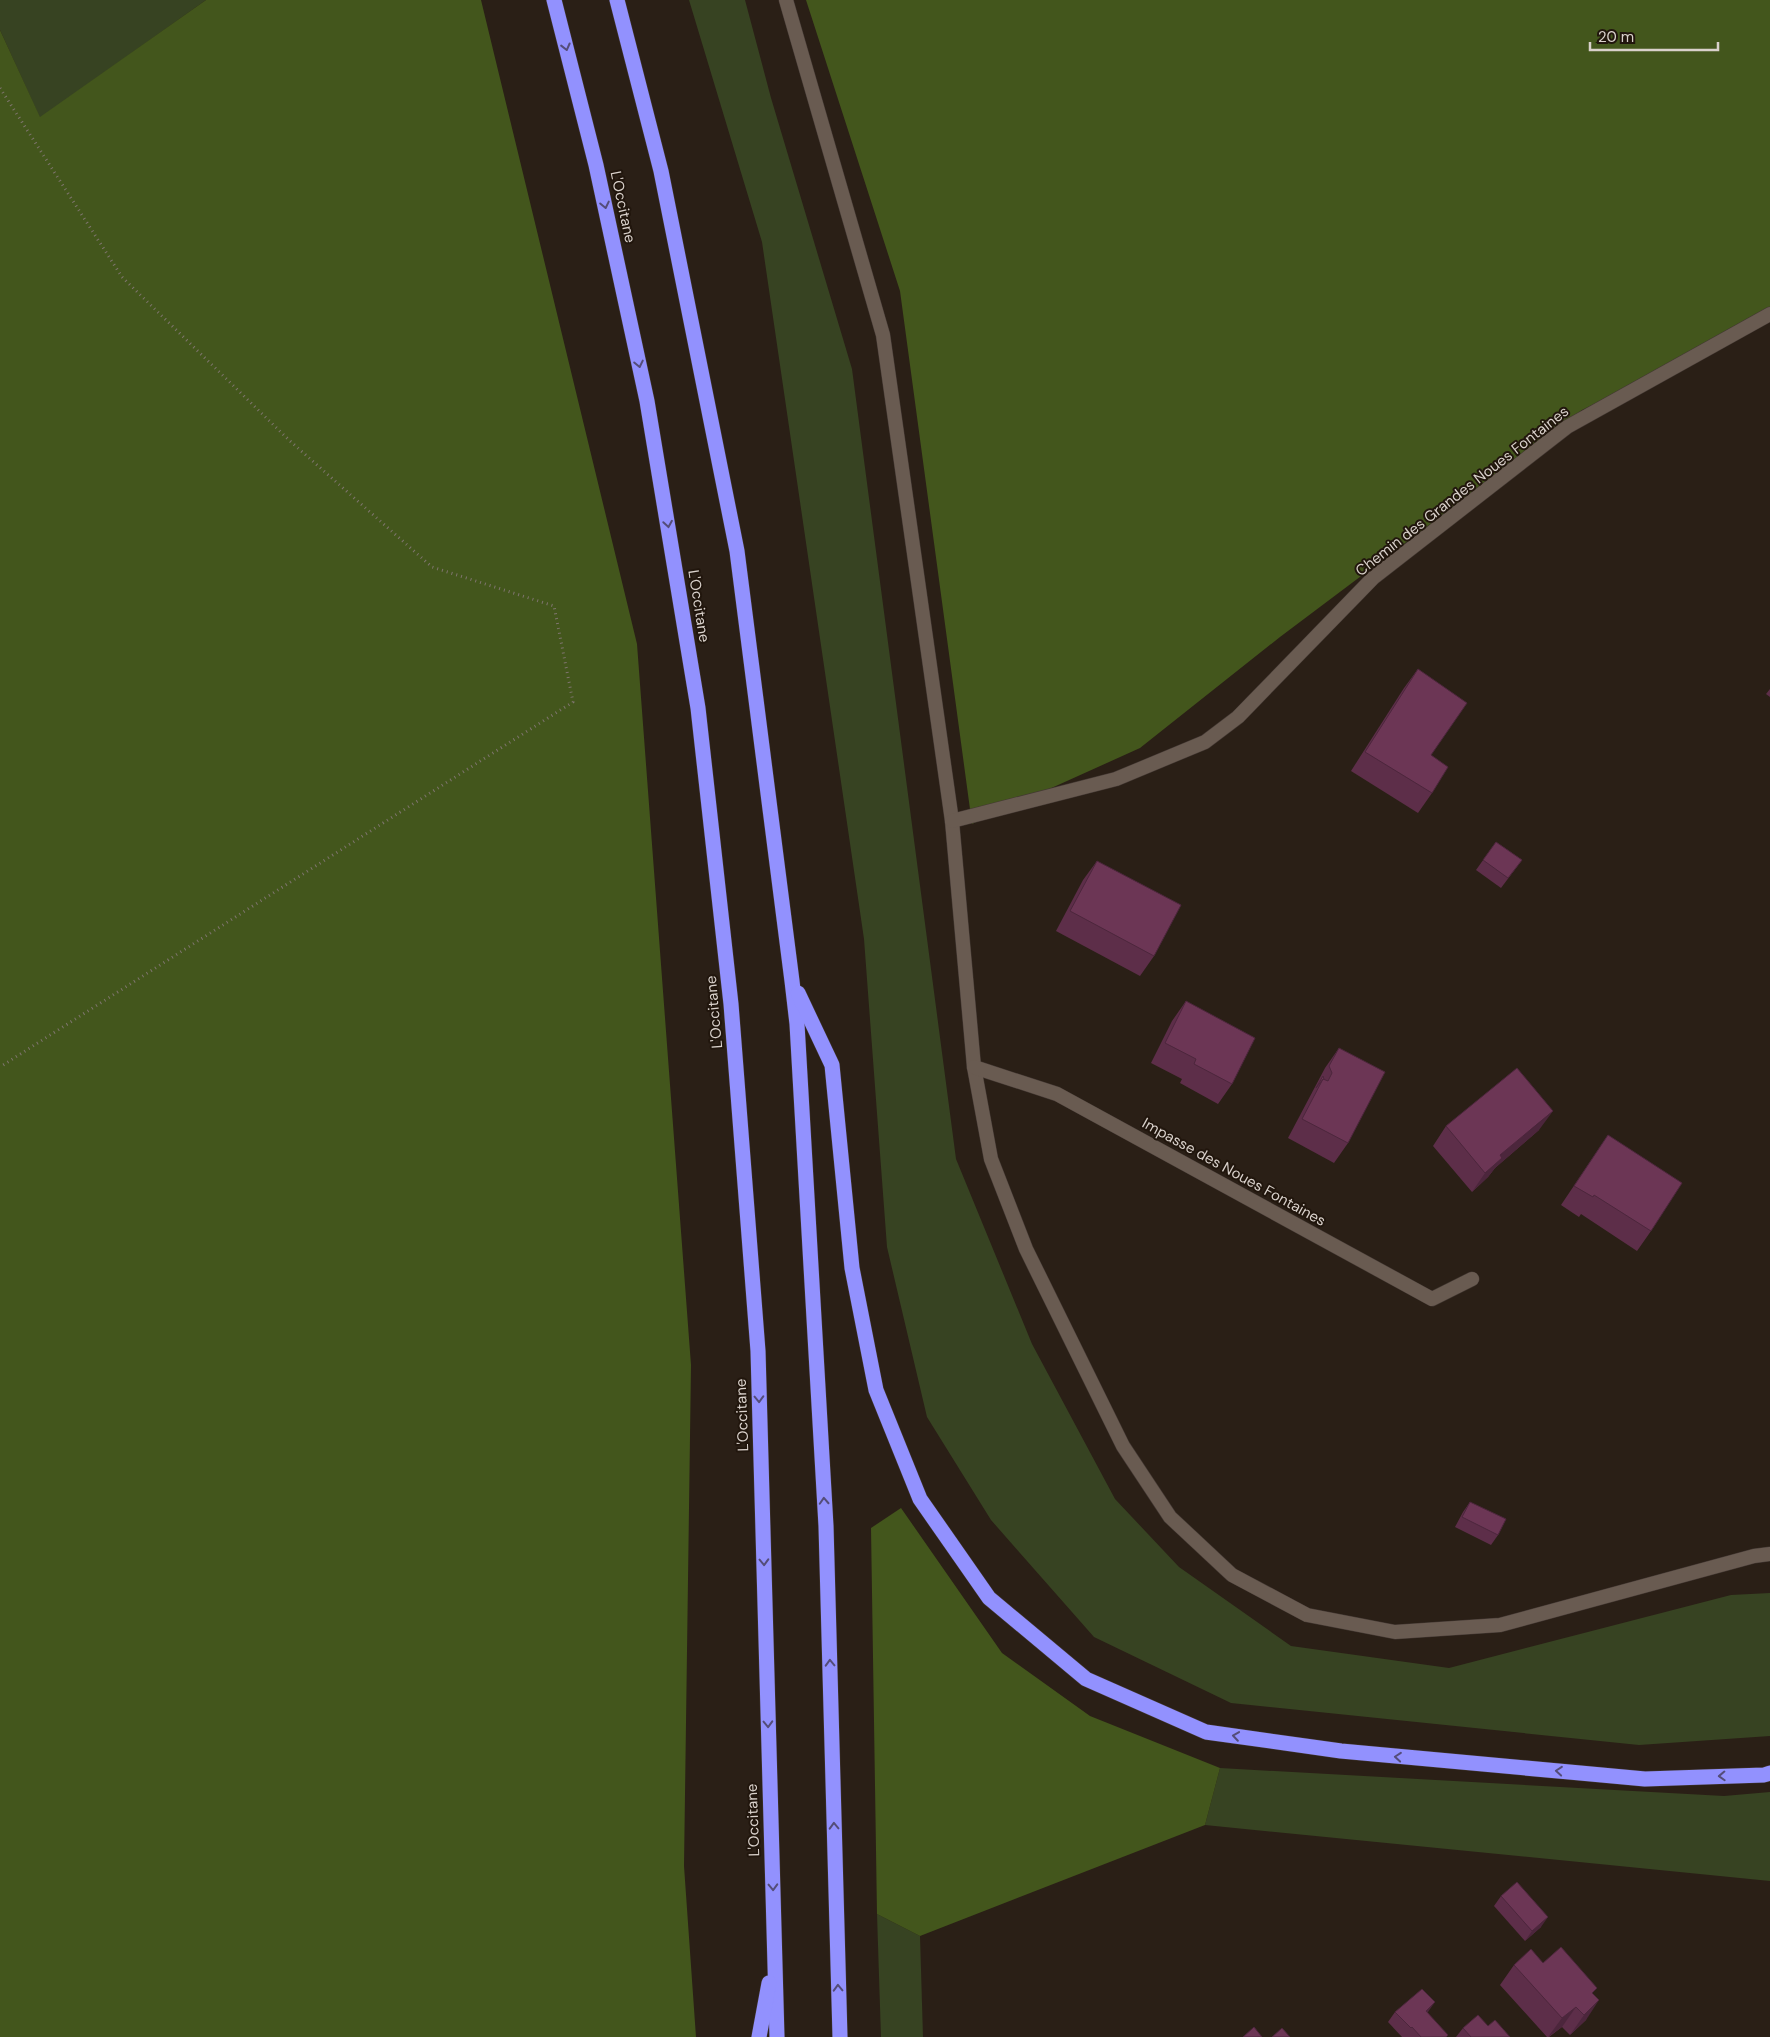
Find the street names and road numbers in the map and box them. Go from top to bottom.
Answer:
street label: L'Occitane [606,169,640,245]
street label: Chemin des Grandes Noues Fontaines [1351,401,1573,581]
street label: L'Occitane [683,568,715,644]
street label: L'Occitane [701,975,727,1049]
street label: Impasse des Noues Fontaines [1139,1113,1329,1231]
street label: L'Occitane [731,1378,753,1452]
street label: L'Occitane [742,1783,764,1857]

